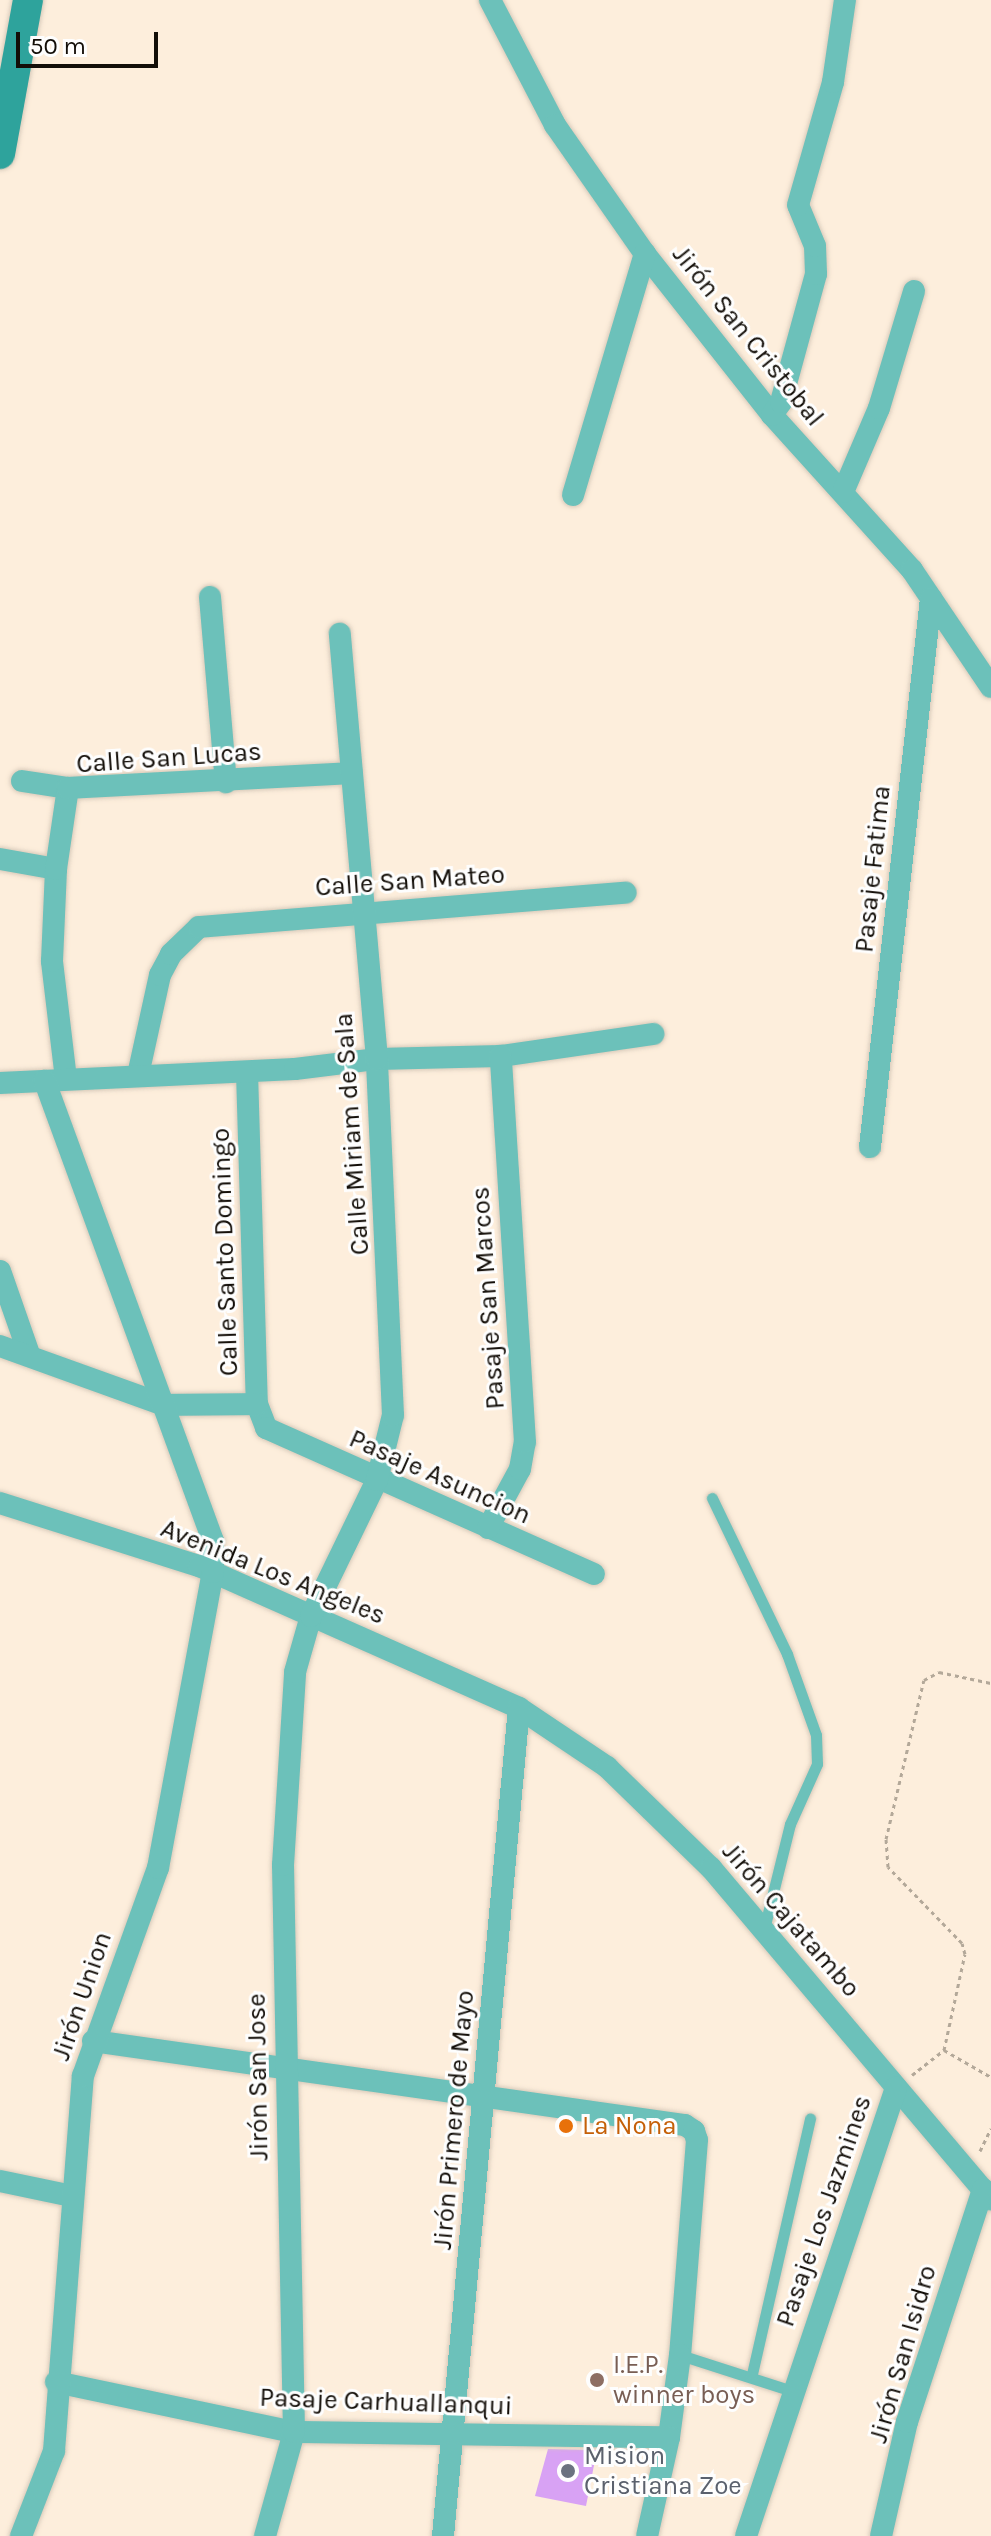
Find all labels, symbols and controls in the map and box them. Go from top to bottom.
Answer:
scale bar [20,16,162,66]
text: 50 m [30,32,86,60]
street label: Jirón San Cristobal [666,239,830,433]
street label: Calle San Lucas [75,736,263,780]
street label: Pasaje Fatima [849,784,897,954]
street label: Calle San Mateo [314,859,506,903]
street label: Calle Miriam de Sala [328,1012,376,1256]
street label: Calle Santo Domingo [205,1127,245,1377]
street label: Pasaje San Marcos [465,1186,511,1410]
street label: Pasaje Asuncion [344,1423,536,1531]
street label: Avenida Los Angeles [156,1513,390,1631]
street label: Jirón Cajatambo [715,1836,867,2004]
street label: Jirón Union [45,1928,119,2064]
street label: Jirón Primero de Mayo [427,1989,481,2251]
street label: Jirón San Jose [241,1993,275,2161]
street label: Pasaje Los Jazmines [770,2091,878,2331]
place label: La Nona [582,2110,677,2142]
marker: La Nona [557,2117,575,2135]
street label: Jirón San Isidro [863,2262,943,2446]
place label: I.E.P. winner boys [613,2349,755,2410]
marker: I.E.P. winner boys [588,2371,606,2389]
street label: Pasaje Carhuallanqui [259,2382,513,2422]
place label: Mision Cristiana Zoe [584,2440,742,2502]
marker: Mision Cristiana Zoe [559,2462,577,2480]

